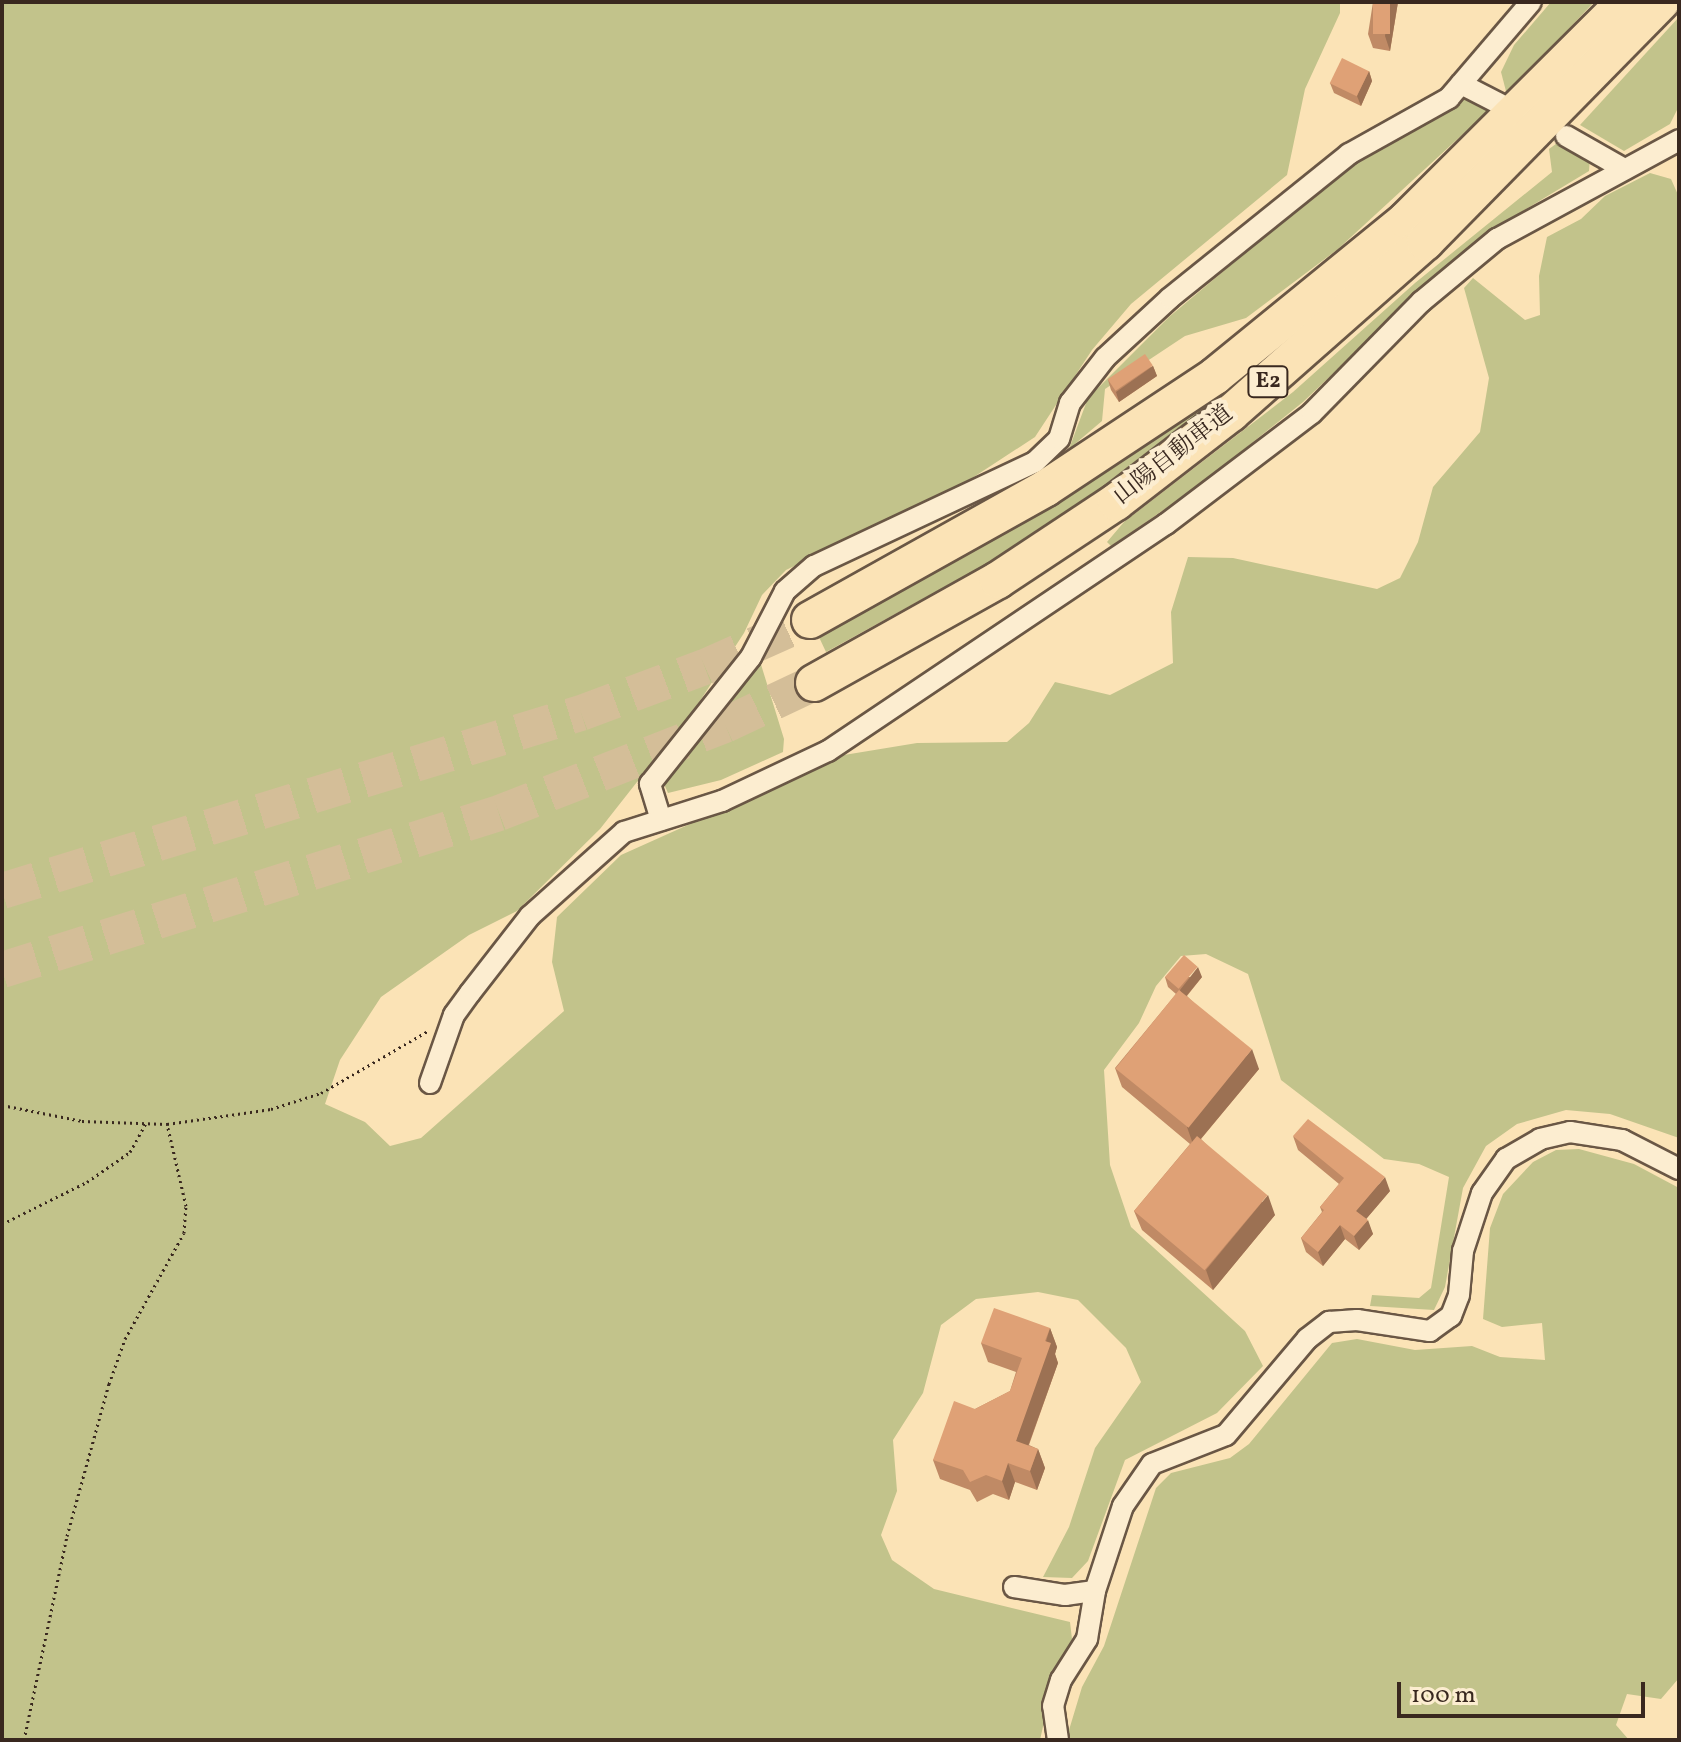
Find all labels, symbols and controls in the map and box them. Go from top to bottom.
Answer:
road number: E2 [1246,364,1290,400]
street label: 山陽自動車道 [1108,400,1240,512]
scale bar [1401,1666,1649,1716]
text: 100 m [1411,1679,1476,1713]

